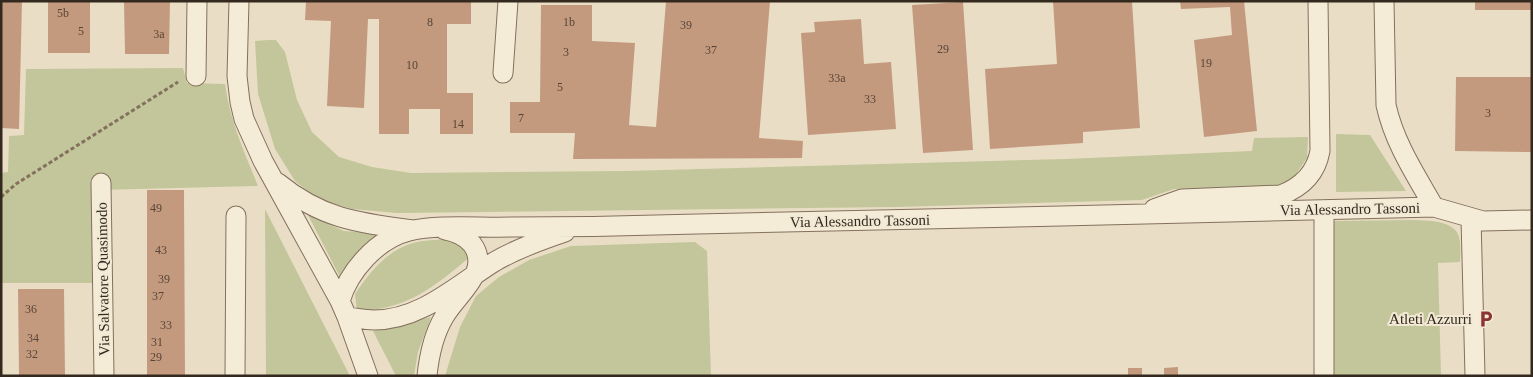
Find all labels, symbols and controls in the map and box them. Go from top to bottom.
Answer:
house number: 5b [57,6,69,20]
house number: 8 [427,15,433,29]
house number: 1b [563,15,575,29]
house number: 39 [680,18,692,32]
house number: 5 [78,24,84,38]
house number: 3a [153,27,165,41]
house number: 29 [937,42,949,56]
house number: 37 [705,43,717,57]
house number: 3 [563,45,569,59]
house number: 19 [1200,56,1212,70]
house number: 10 [406,58,418,72]
house number: 33a [828,71,846,85]
house number: 5 [557,80,563,94]
house number: 33 [864,92,876,106]
house number: 3 [1485,106,1491,120]
house number: 7 [518,111,524,125]
house number: 14 [452,117,464,131]
street label: Via Alessandro Tassoni [1280,200,1420,218]
house number: 49 [150,201,162,215]
street label: Via Salvatore Quasimodo [94,202,112,356]
street label: Via Alessandro Tassoni [790,212,930,230]
house number: 43 [155,243,167,257]
house number: 39 [158,272,170,286]
house number: 37 [152,289,164,303]
house number: 36 [25,302,37,316]
parking icon: Atleti Azzurri [1476,309,1496,329]
place label: Atleti Azzurri [1389,311,1472,327]
house number: 33 [160,318,172,332]
house number: 34 [27,331,39,345]
house number: 31 [151,335,163,349]
house number: 32 [26,347,38,361]
house number: 29 [150,350,162,364]

